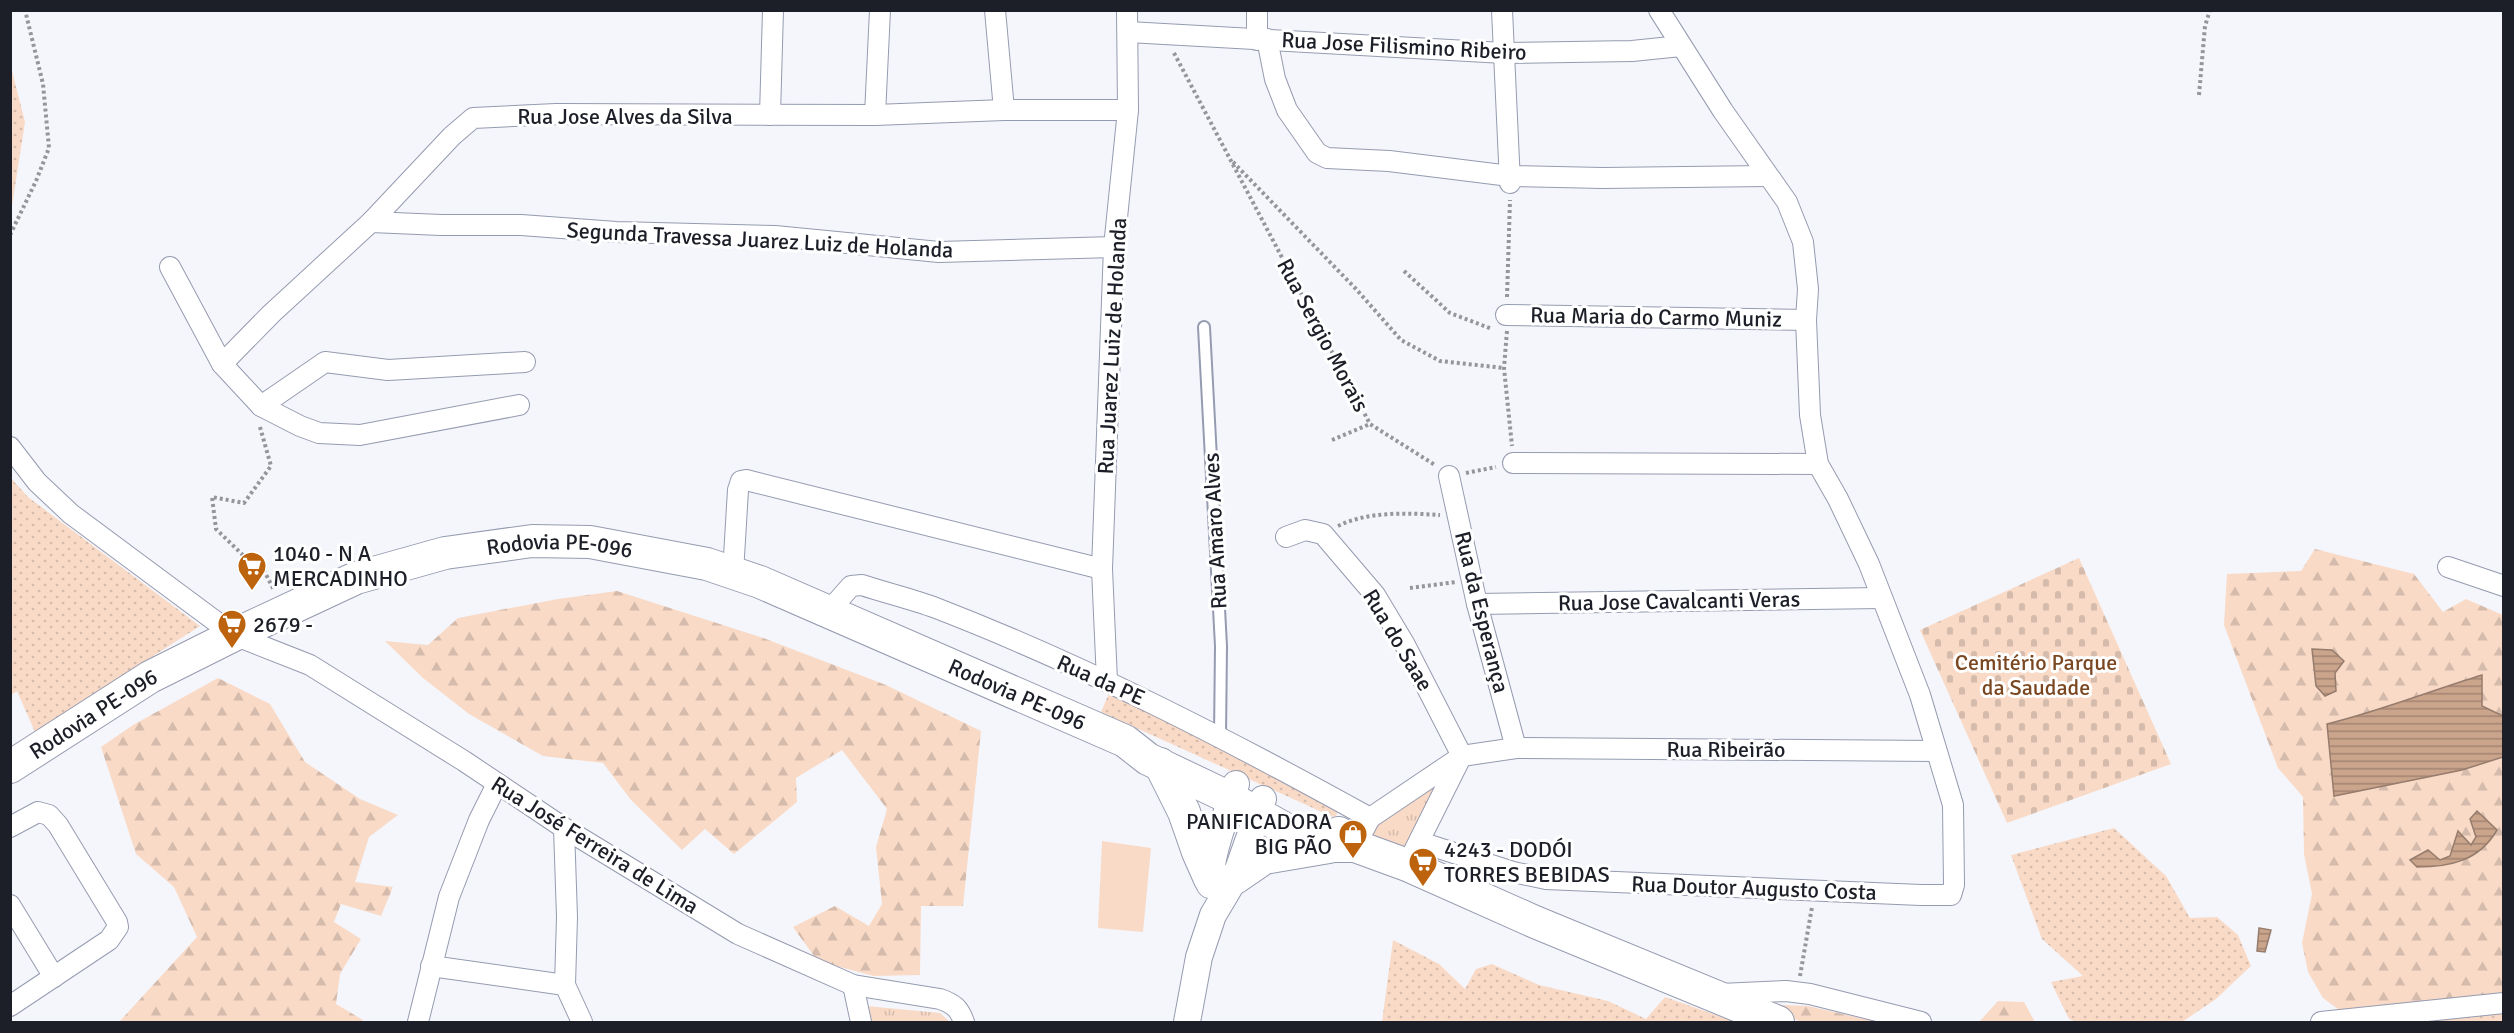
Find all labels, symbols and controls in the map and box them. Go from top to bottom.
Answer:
street label: Rua Jose Filismino Ribeiro [1281,26,1527,66]
street label: Rua Jose Alves da Silva [517,103,733,130]
street label: Segunda Travessa Juarez Luiz de Holanda [566,216,954,264]
street label: Rua Juarez Luiz de Holanda [1092,217,1132,475]
street label: Rua Sergio Morais [1271,254,1375,416]
street label: Rua Maria do Carmo Muniz [1530,301,1782,333]
street label: Rua Amaro Alves [1197,452,1233,610]
street label: Rodovia PE-096 [485,527,635,563]
street label: Rua da Esperança [1449,528,1515,696]
place label: 1040 - N A MERCADINHO [273,540,408,592]
supermarket icon: 1040 - N A MERCADINHO [236,550,268,592]
street label: Rua do Saae [1357,584,1439,696]
street label: Rua Jose Cavalcanti Veras [1558,585,1800,617]
supermarket icon: 2679 - [216,608,248,650]
place label: 2679 - [253,611,313,638]
street label: Rua da PE [1053,649,1149,711]
park label: Cemitério Parque da Saudade [1955,649,2117,701]
street label: Rodovia PE-096 [944,652,1090,736]
street label: Rodovia PE-096 [24,662,162,765]
street label: Rua Ribeirão [1667,736,1785,763]
street label: Rua José Ferreira de Lima [486,770,704,920]
place label: PANIFICADORA BIG PÃO [1186,808,1333,860]
shop icon: PANIFICADORA BIG PÃO [1337,818,1369,860]
place label: 4243 - DODÓI TORRES BEBIDAS [1444,836,1610,888]
supermarket icon: 4243 - DODÓI TORRES BEBIDAS [1407,846,1439,888]
street label: Rua Doutor Augusto Costa [1631,870,1877,906]

